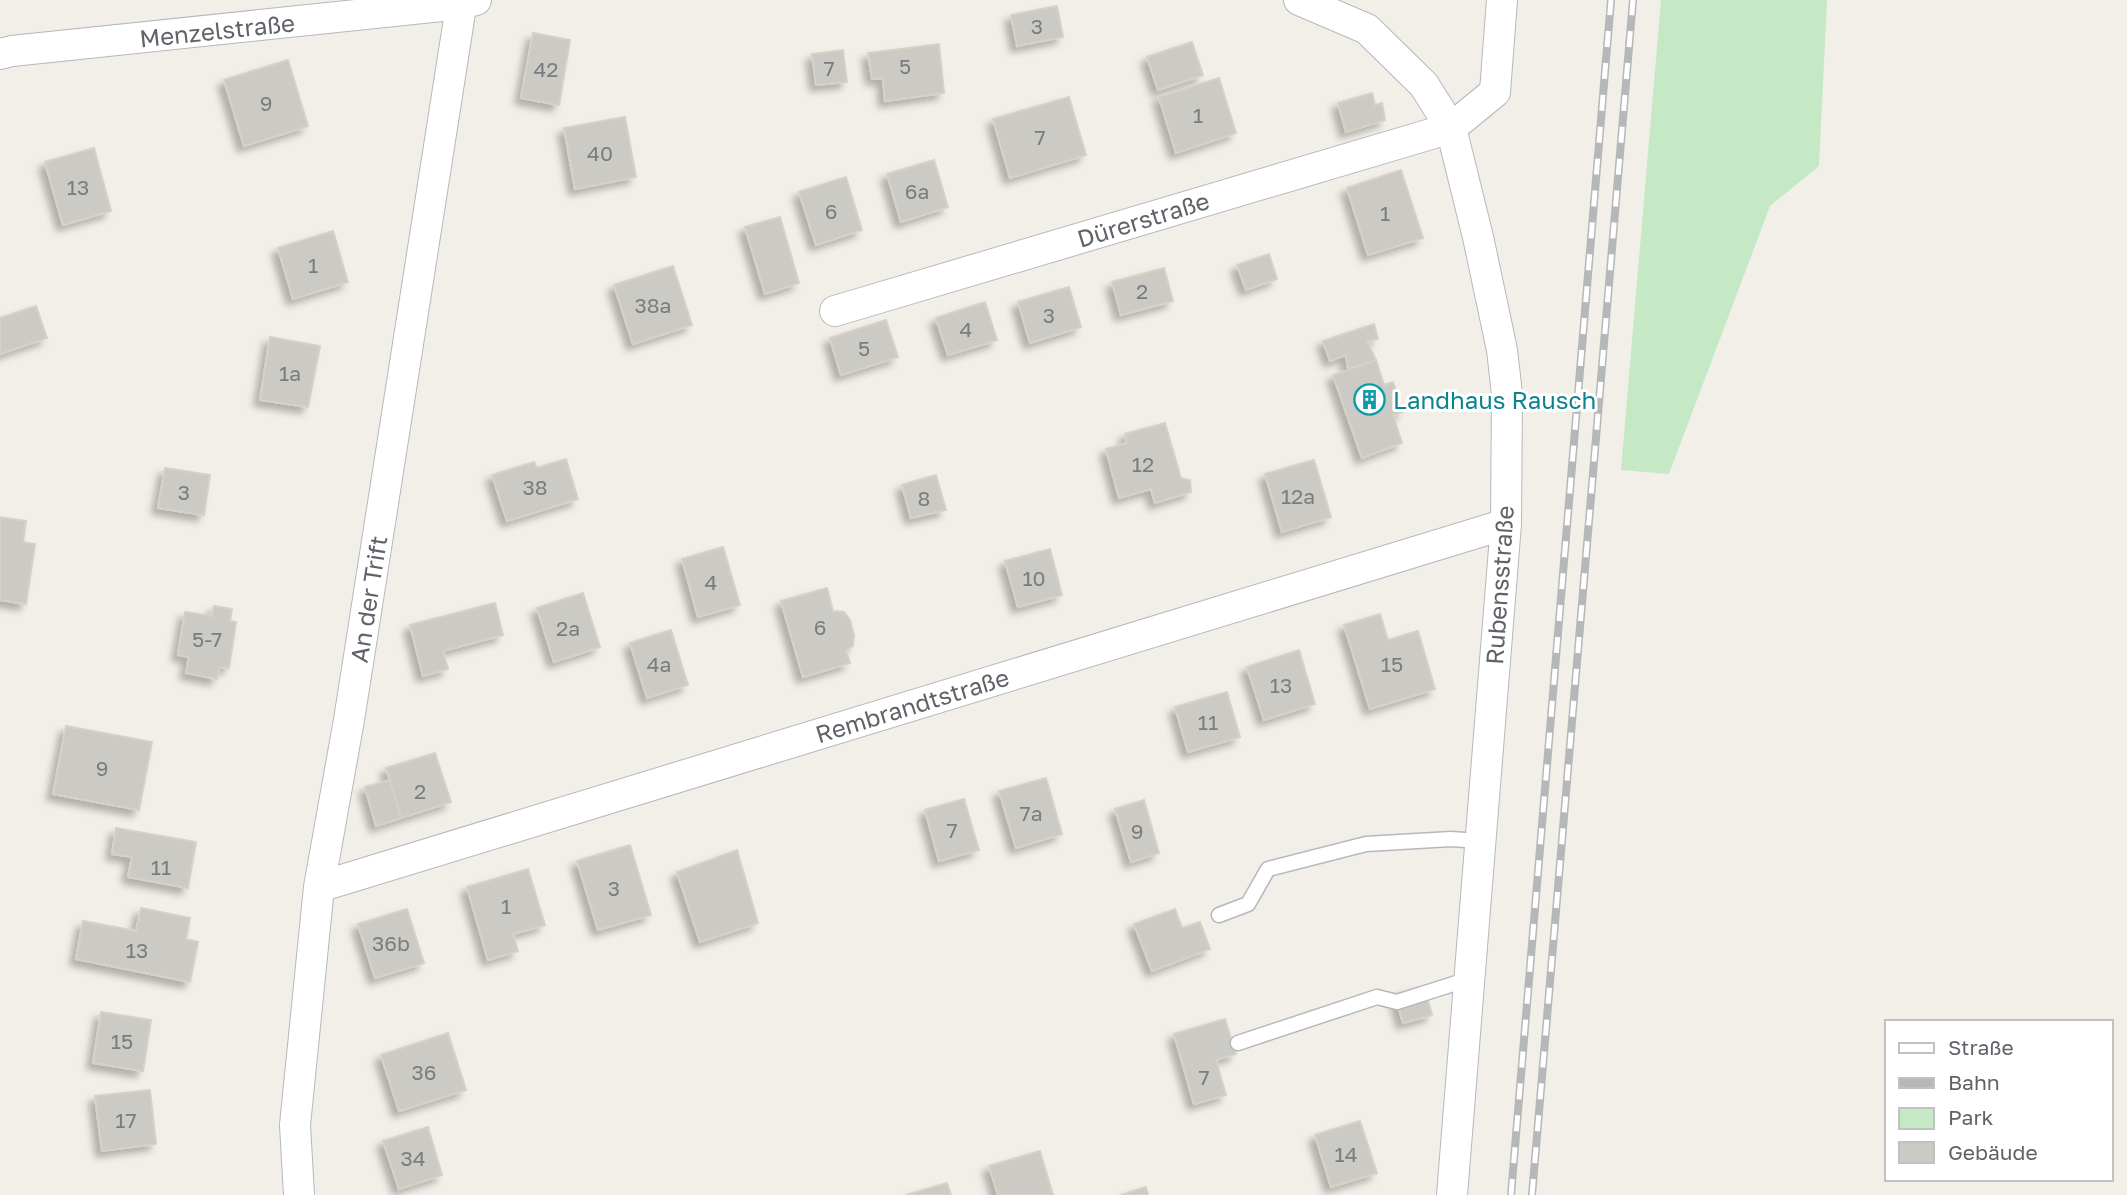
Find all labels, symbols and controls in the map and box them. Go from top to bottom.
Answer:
street label: Menzelstraße [138,7,296,53]
house number: 3 [1031,13,1043,39]
house number: 5 [899,53,911,79]
house number: 7 [823,55,835,81]
house number: 42 [534,56,559,82]
house number: 9 [260,90,272,116]
house number: 1 [1193,102,1203,128]
house number: 7 [1034,124,1046,150]
house number: 40 [587,140,613,166]
house number: 13 [67,174,89,200]
house number: 6a [905,178,929,204]
street label: Dürerstraße [1073,185,1213,253]
house number: 6 [825,198,837,224]
house number: 1 [1380,200,1390,226]
house number: 1 [308,252,318,278]
house number: 2 [1136,278,1148,304]
house number: 38a [635,292,671,318]
house number: 3 [1043,302,1055,328]
house number: 4 [960,316,972,342]
house number: 5 [858,335,870,361]
house number: 1a [279,360,301,386]
building icon: Landhaus Rausch [1353,382,1387,416]
place label: Landhaus Rausch [1393,385,1596,414]
house number: 12 [1132,451,1154,477]
house number: 38 [522,474,548,500]
house number: 3 [178,479,190,505]
house number: 12a [1281,483,1315,509]
house number: 8 [918,485,930,511]
street label: Rubensstraße [1479,504,1519,666]
street label: An der Trift [344,534,392,664]
house number: 10 [1022,565,1046,591]
house number: 4 [705,569,717,595]
house number: 6 [814,614,826,640]
house number: 2a [556,615,580,641]
house number: 5-7 [192,626,222,652]
house number: 4a [647,651,671,677]
house number: 15 [1381,651,1403,677]
street label: Rembrandtstraße [812,662,1012,748]
house number: 13 [1270,672,1292,698]
house number: 11 [1198,709,1218,735]
house number: 9 [96,755,108,781]
house number: 2 [414,778,426,804]
house number: 7a [1020,800,1043,826]
house number: 7 [946,817,958,843]
house number: 9 [1131,818,1143,844]
house number: 11 [151,854,171,880]
house number: 3 [608,875,620,901]
house number: 1 [501,893,511,919]
house number: 36b [372,930,410,956]
house number: 13 [126,937,148,963]
legend [1885,1020,2113,1181]
house number: 15 [111,1028,133,1054]
text: Straße [1948,1034,2014,1060]
house number: 36 [412,1059,437,1085]
house number: 7 [1198,1064,1210,1090]
text: Bahn [1948,1069,2000,1095]
text: Park [1948,1104,1994,1130]
house number: 17 [115,1107,137,1133]
text: Gebäude [1948,1139,2038,1165]
house number: 14 [1335,1141,1358,1167]
house number: 34 [400,1145,426,1171]

